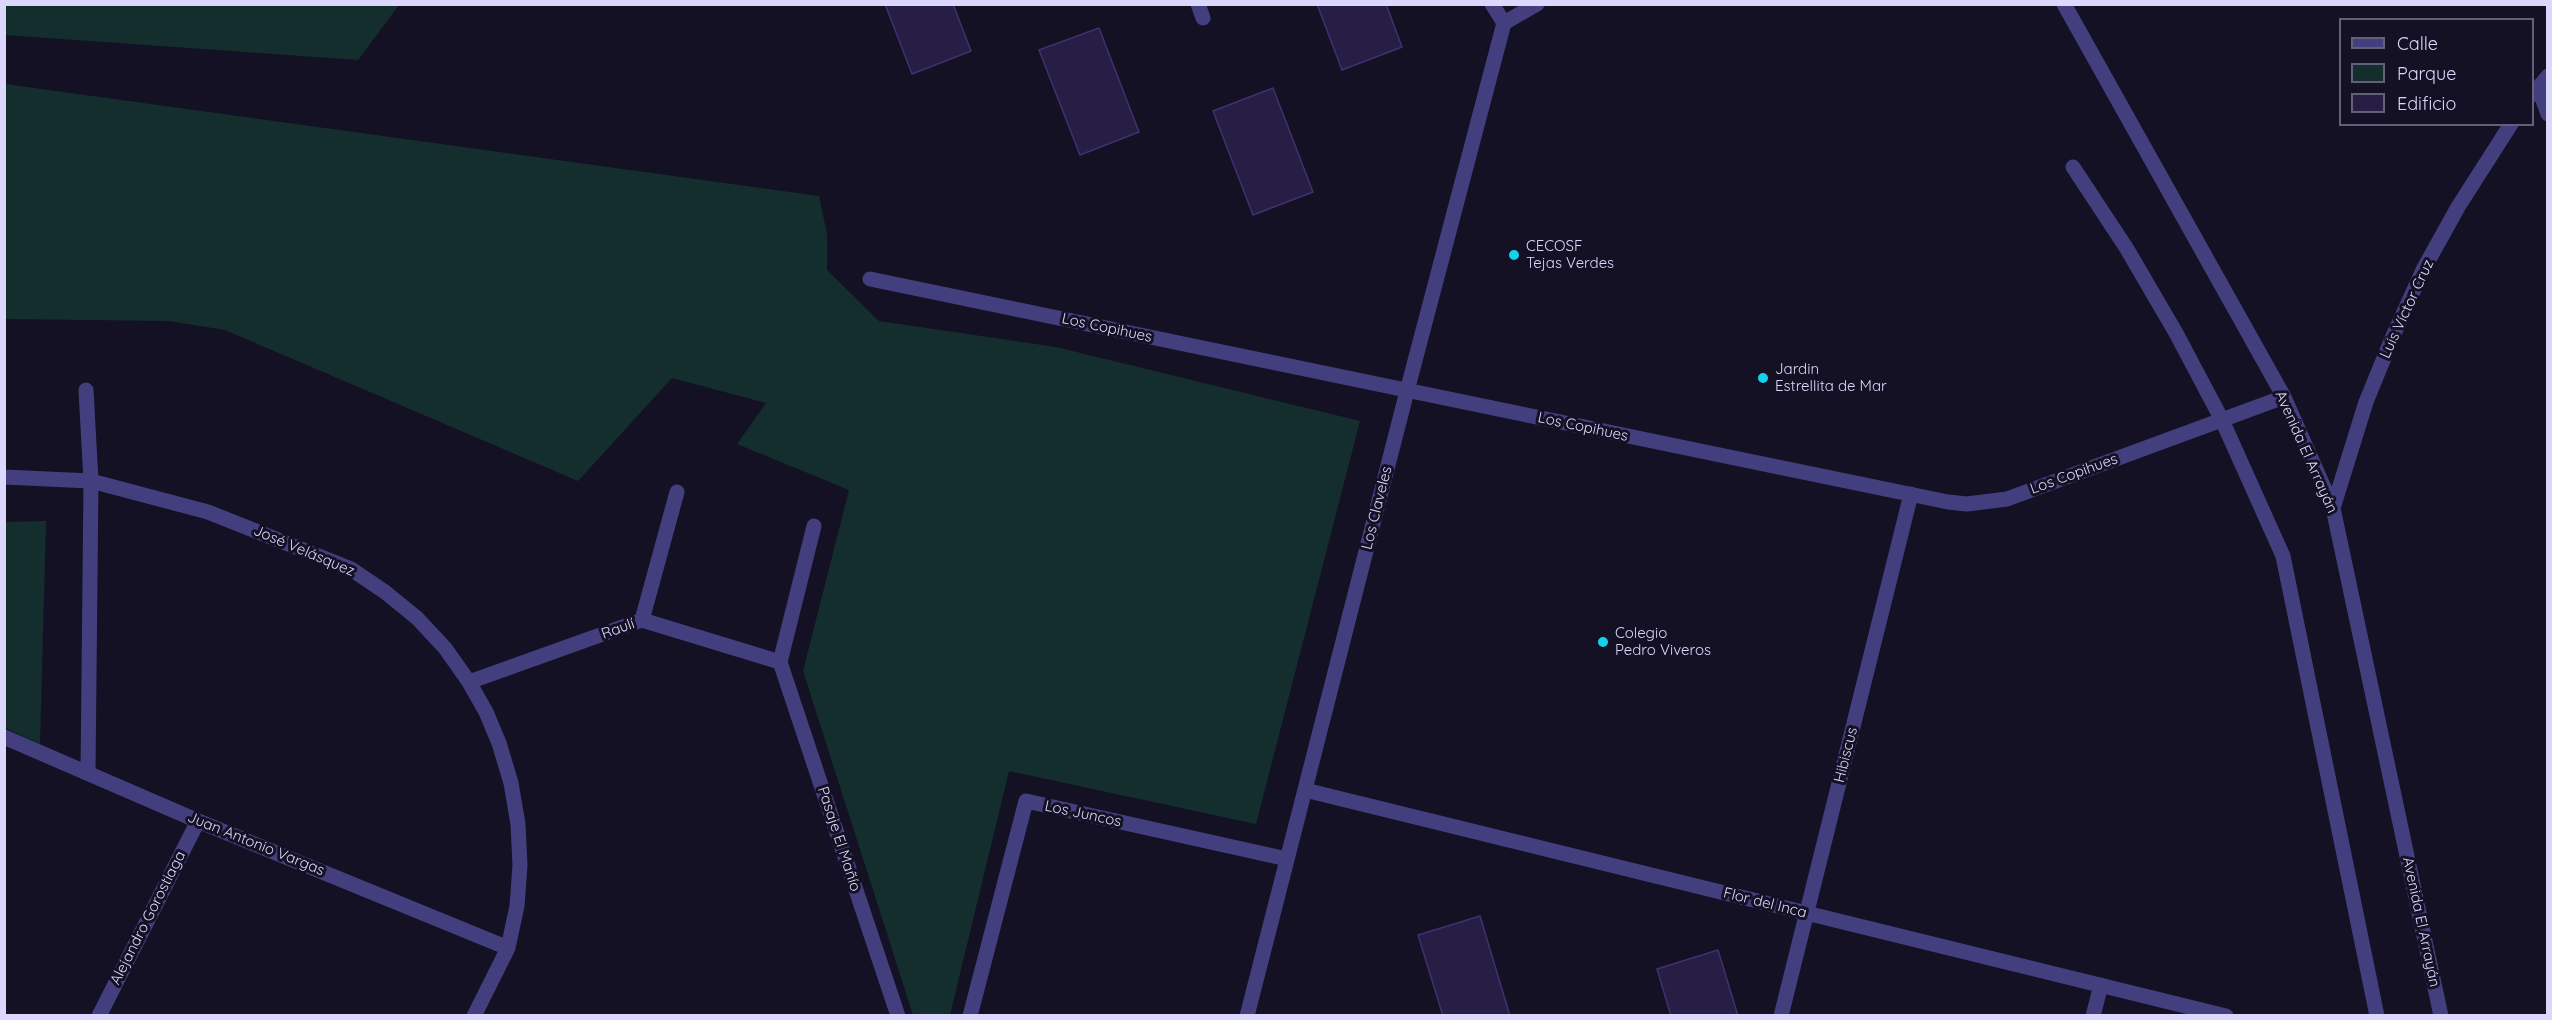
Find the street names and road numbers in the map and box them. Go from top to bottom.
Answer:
street label: Luis Víctor Cruz [2376,257,2438,361]
street label: Los Copihues [1060,310,1154,346]
street label: Avenida El Arrayán [2271,388,2341,516]
street label: Los Copihues [1536,409,1630,445]
street label: Los Copihues [2028,450,2120,498]
street label: Los Claveles [1358,464,1396,552]
street label: José Velásquez [251,522,357,580]
street label: Raulí [599,615,637,643]
street label: Hibiscus [1830,725,1862,785]
street label: Pasaje El Mañío [814,784,864,894]
street label: Los Juncos [1043,797,1123,831]
street label: Juan Antonio Vargas [185,808,327,880]
street label: Alejandro Gorostiaga [106,848,190,988]
street label: Avenida El Arrayán [2398,855,2444,989]
street label: Flor del Inca [1722,884,1808,922]

